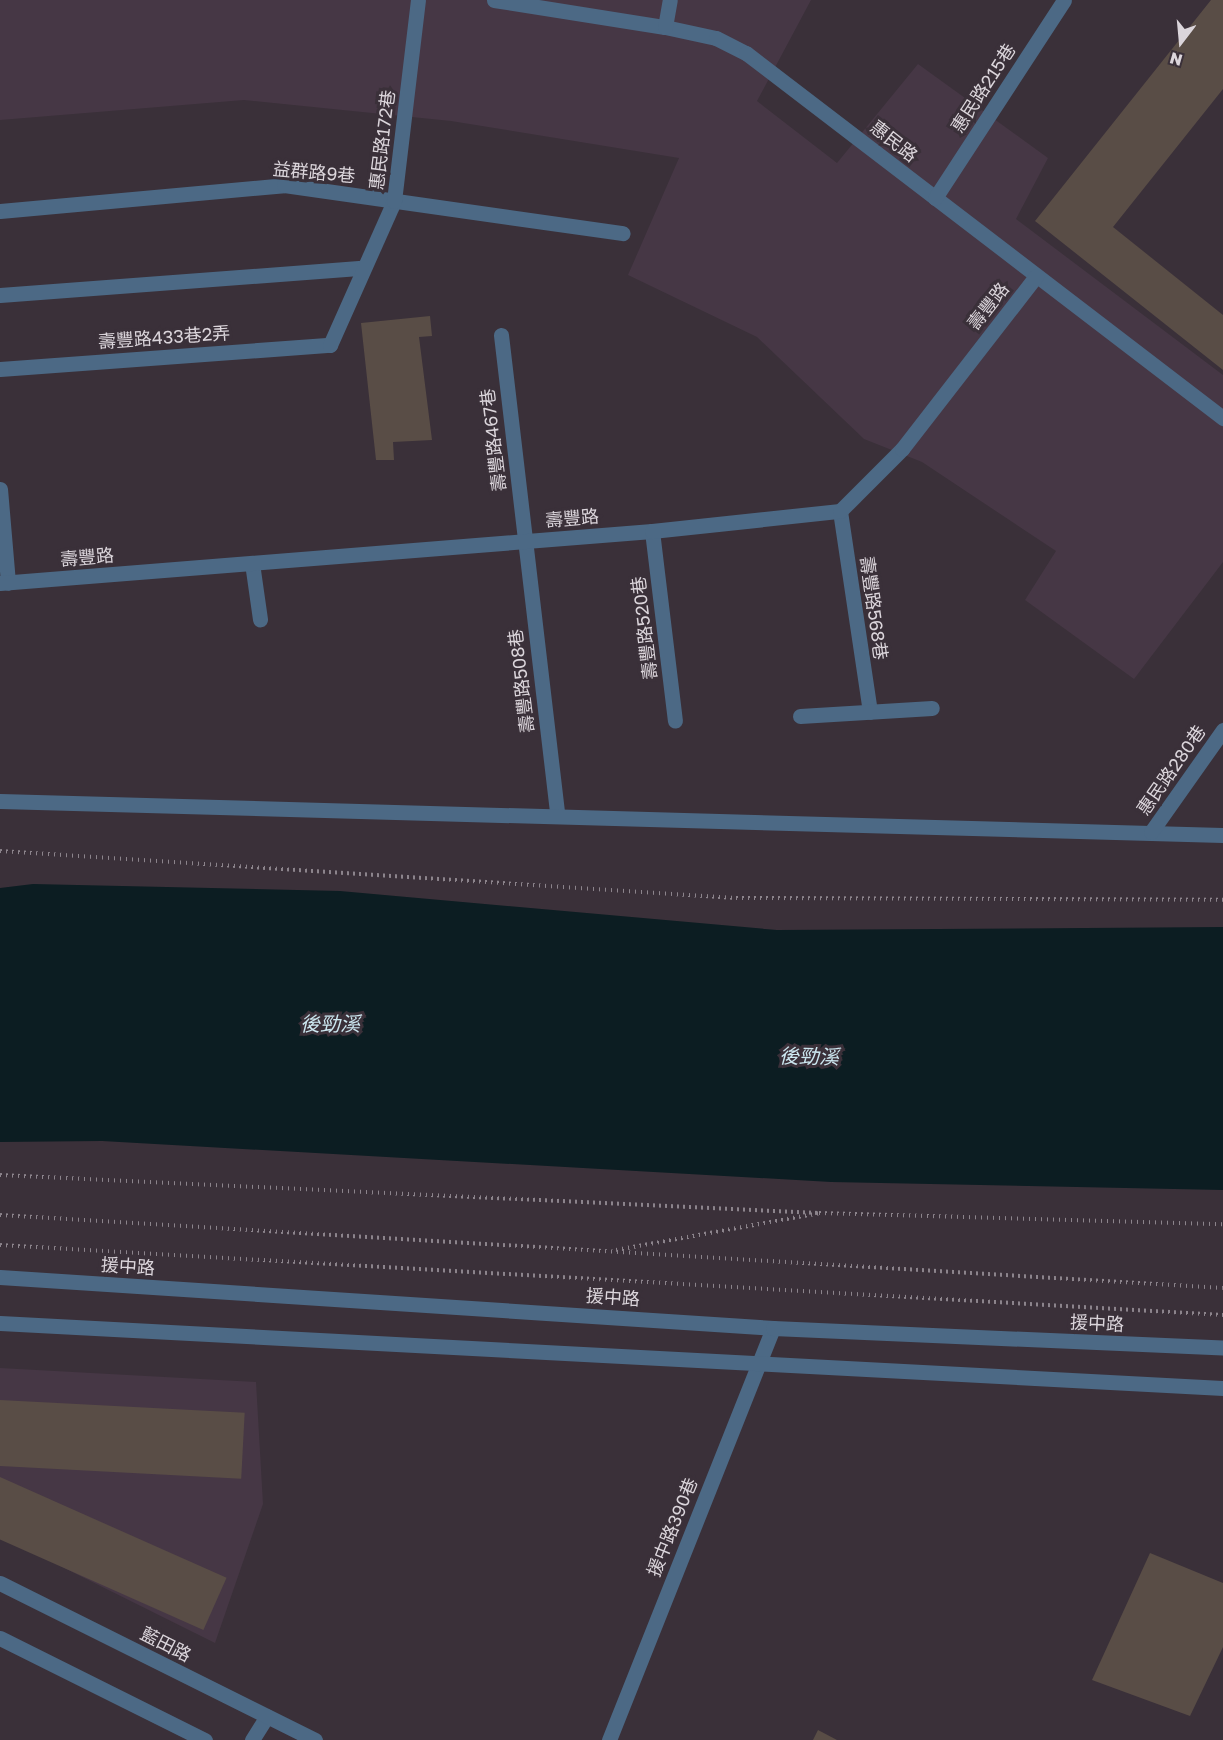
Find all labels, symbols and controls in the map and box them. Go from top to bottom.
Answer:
north arrow [1151,12,1211,72]
street label: 惠民路215巷 [946,40,1020,136]
text: N [1167,48,1185,71]
street label: 惠民路172巷 [365,89,399,191]
street label: 惠民路 [866,116,922,166]
street label: 益群路9巷 [272,158,356,186]
street label: 壽豐路 [963,278,1013,334]
street label: 壽豐路433巷2弄 [97,322,231,352]
street label: 壽豐路467巷 [476,387,510,493]
street label: 壽豐路 [544,505,600,531]
street label: 壽豐路 [59,544,115,570]
street label: 壽豐路568巷 [856,555,892,661]
street label: 壽豐路520巷 [627,575,661,681]
street label: 壽豐路508巷 [504,628,538,734]
street label: 惠民路280巷 [1132,721,1210,819]
water label: 後勁溪 [300,1011,360,1035]
water label: 後勁溪 [779,1043,839,1069]
street label: 援中路 [100,1253,156,1279]
street label: 援中路 [585,1284,641,1310]
street label: 援中路 [1069,1311,1125,1335]
street label: 援中路390巷 [642,1474,702,1580]
street label: 藍田路 [137,1622,195,1666]

